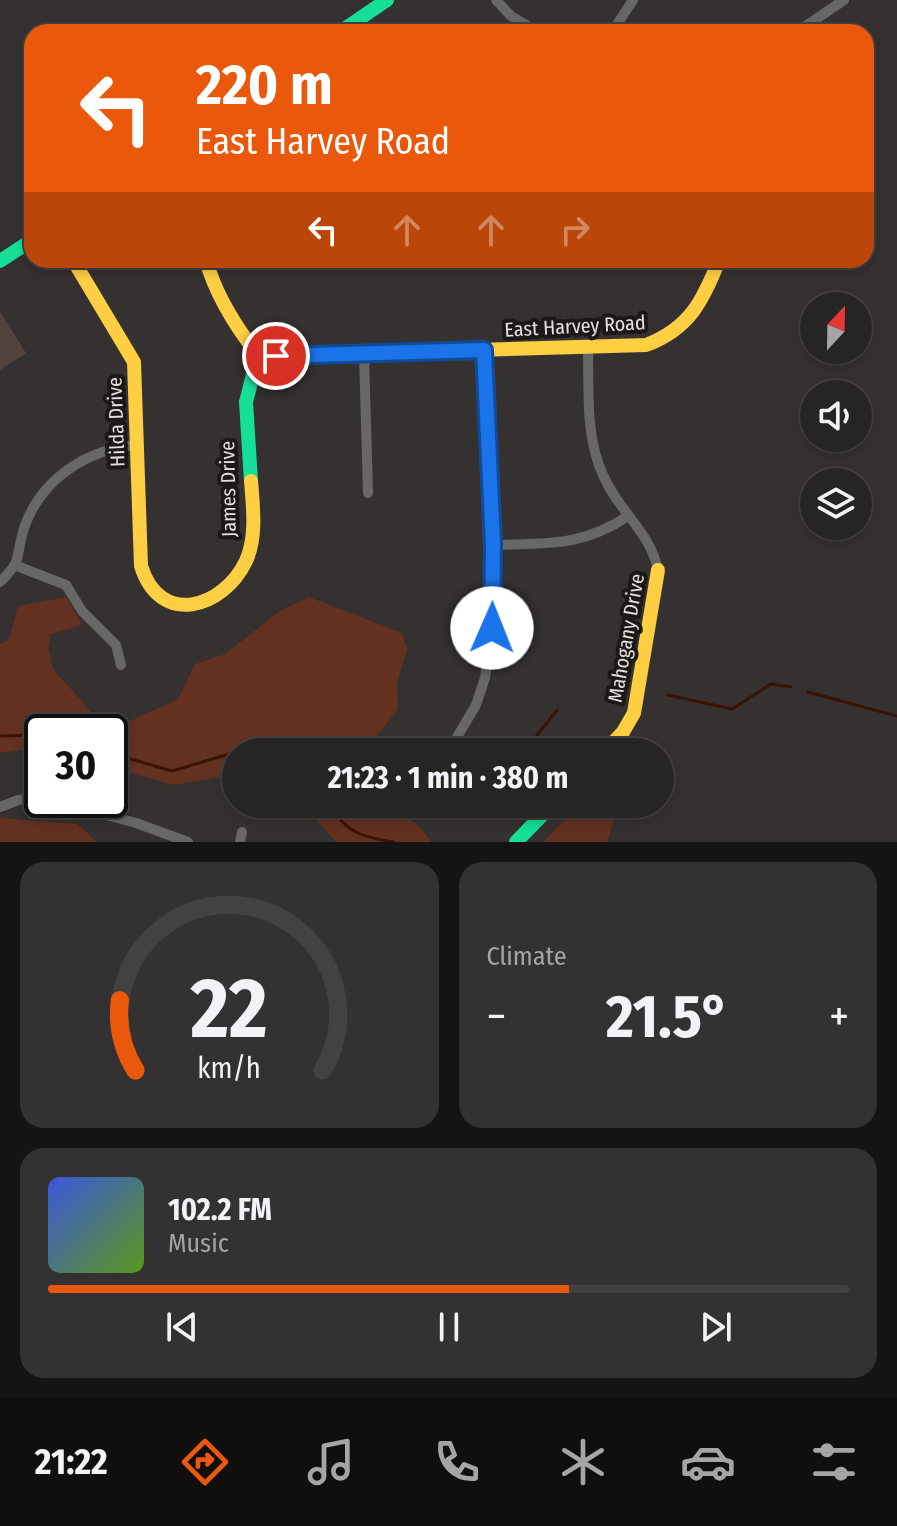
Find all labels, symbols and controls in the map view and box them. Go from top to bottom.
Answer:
text: 220 m [196,52,333,119]
icon: left [64,56,168,160]
text: East Harvey Road [196,120,450,164]
icon: left [301,208,345,252]
icon: ahead [385,208,429,252]
icon: ahead [469,208,513,252]
icon: right [553,208,597,252]
north arrow [800,292,872,364]
map controls [800,292,872,540]
street label: East Harvey Road [504,310,646,342]
pin [242,322,310,390]
icon: arrive [254,334,298,378]
street label: Hilda Drive [102,377,130,467]
button: sound [800,380,872,452]
street label: James Drive [215,441,241,537]
button: layers [800,468,872,540]
street label: Mahogany Drive [603,572,649,704]
position arrow [450,586,534,670]
speed limit sign: 30 [24,714,128,818]
text: 21:23 · 1 min · 380 m [328,760,568,796]
text: Climate [487,941,567,972]
text: 22 [190,959,268,1059]
text: 21.5° [606,981,729,1053]
text: − [487,990,506,1043]
text: + [829,990,849,1043]
text: km/h [197,1051,261,1086]
text: 102.2 FM [168,1192,272,1228]
text: Music [168,1228,229,1259]
icon: previous [160,1305,204,1349]
icon: pause [427,1305,471,1349]
icon: next [694,1305,738,1349]
icon: directions [177,1434,233,1490]
icon: music [303,1434,359,1490]
icon: phone [429,1434,485,1490]
icon: climate [555,1434,611,1490]
icon: car [680,1434,736,1490]
icon: filters [806,1434,862,1490]
text: 21:22 [35,1440,108,1484]

